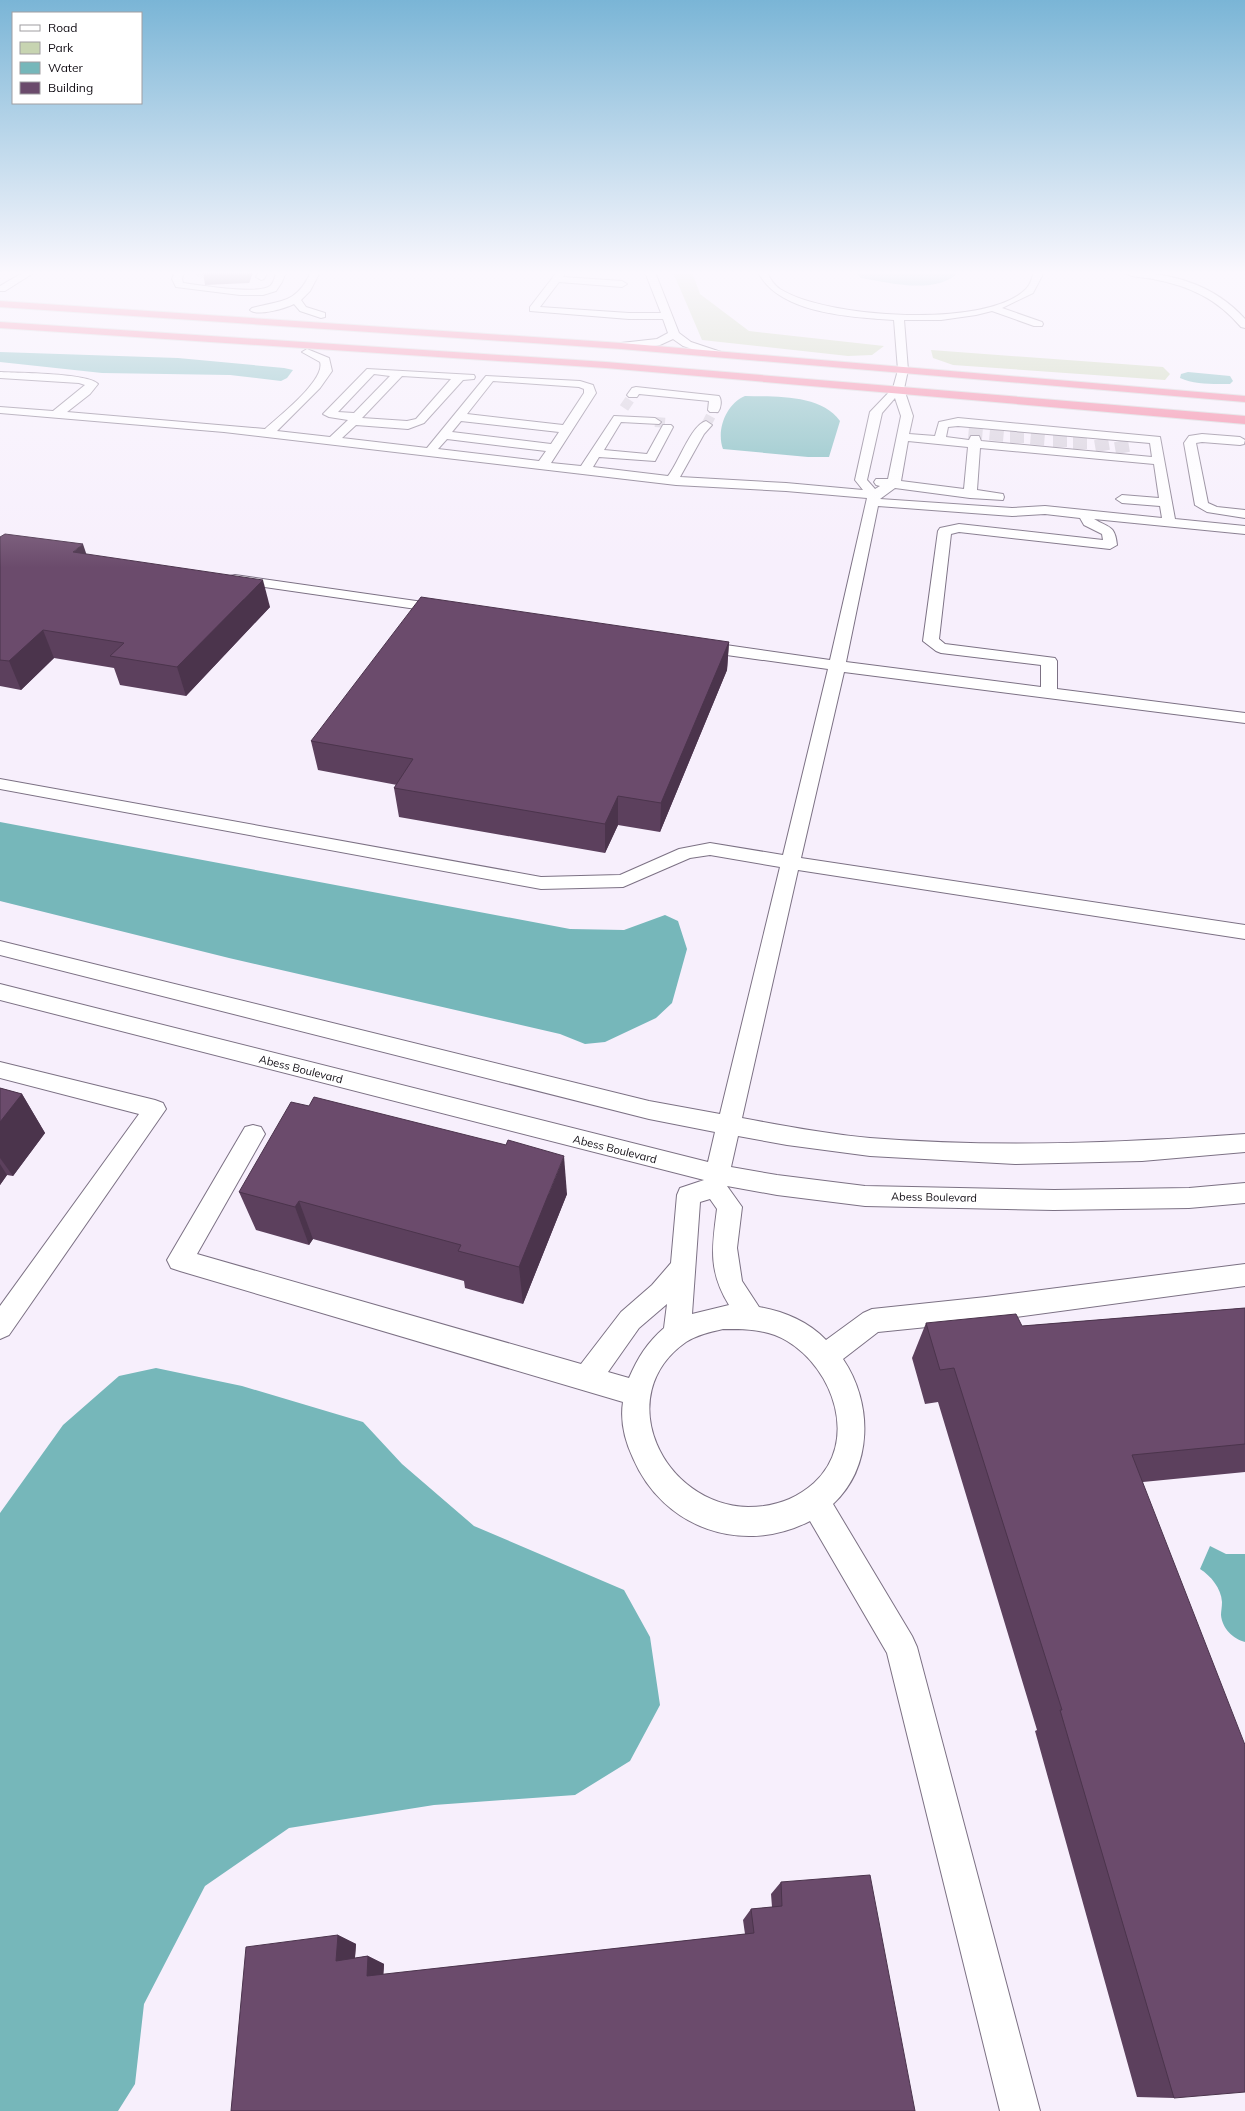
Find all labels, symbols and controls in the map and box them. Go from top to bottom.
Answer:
legend [12,12,142,104]
text: Road [48,20,77,35]
text: Park [48,40,74,55]
text: Water [48,60,84,75]
text: Building [48,80,93,95]
street label: Abess Boulevard [258,1052,344,1086]
street label: Abess Boulevard [572,1132,658,1166]
street label: Abess Boulevard [891,1189,977,1205]

